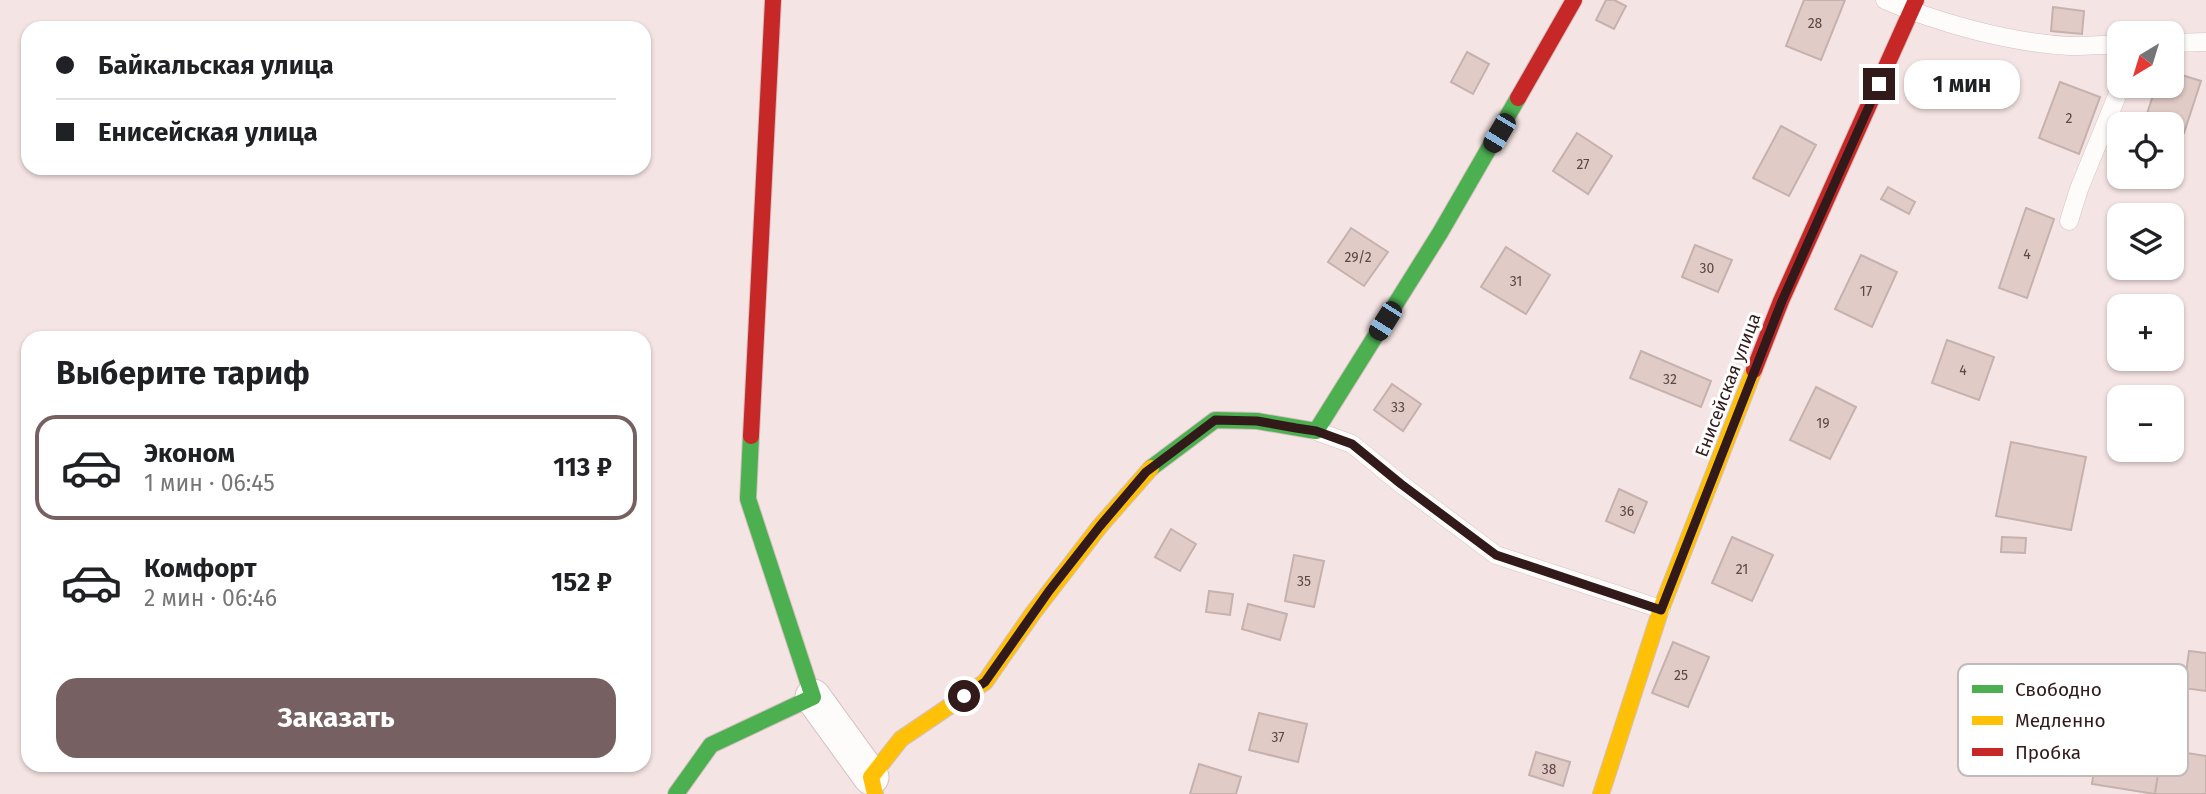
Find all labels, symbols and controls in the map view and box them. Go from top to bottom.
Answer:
house number: 28 [1808,15,1823,32]
north arrow [2107,21,2184,98]
map controls [2107,21,2184,462]
text: Байкальская улица [98,50,334,81]
callout: 1 мин [1904,60,2019,108]
route end [1863,68,1895,100]
text: 1 мин [1933,70,1991,98]
car [1480,110,1519,156]
house number: 2 [2066,110,2073,127]
button: locate [2107,112,2184,189]
text: Енисейская улица [98,117,318,148]
house number: 27 [1576,156,1590,173]
button: layers [2107,203,2184,280]
house number: 4 [2023,246,2031,263]
house number: 29/2 [1344,249,1372,266]
house number: 30 [1700,260,1715,277]
house number: 31 [1510,273,1522,290]
house number: 17 [1860,283,1872,300]
button: + [2107,294,2184,371]
car [1365,298,1406,344]
street label: Енисейская улица [1690,310,1766,460]
text: Выберите тариф [56,354,310,392]
house number: 4 [1959,362,1967,379]
house number: 32 [1663,371,1677,388]
button: − [2107,385,2184,462]
house number: 33 [1391,399,1405,416]
house number: 19 [1816,415,1830,432]
icon: car [60,436,123,499]
text: Эконом [144,438,235,469]
text: 113 ₽ [553,452,612,483]
text: 1 мин · 06:45 [144,469,275,497]
house number: 36 [1620,503,1634,520]
icon: car [60,551,123,614]
text: Комфорт [144,553,257,584]
house number: 21 [1736,561,1748,578]
text: 152 ₽ [551,567,612,598]
house number: 35 [1297,573,1311,590]
text: 2 мин · 06:46 [144,584,277,612]
legend [1958,664,2188,776]
house number: 25 [1674,667,1688,684]
button: Заказать [56,678,616,758]
text: Свободно [2015,678,2102,701]
route start [948,680,980,712]
text: Медленно [2015,709,2106,732]
house number: 37 [1271,729,1285,746]
text: Пробка [2015,741,2081,764]
house number: 38 [1542,761,1557,778]

